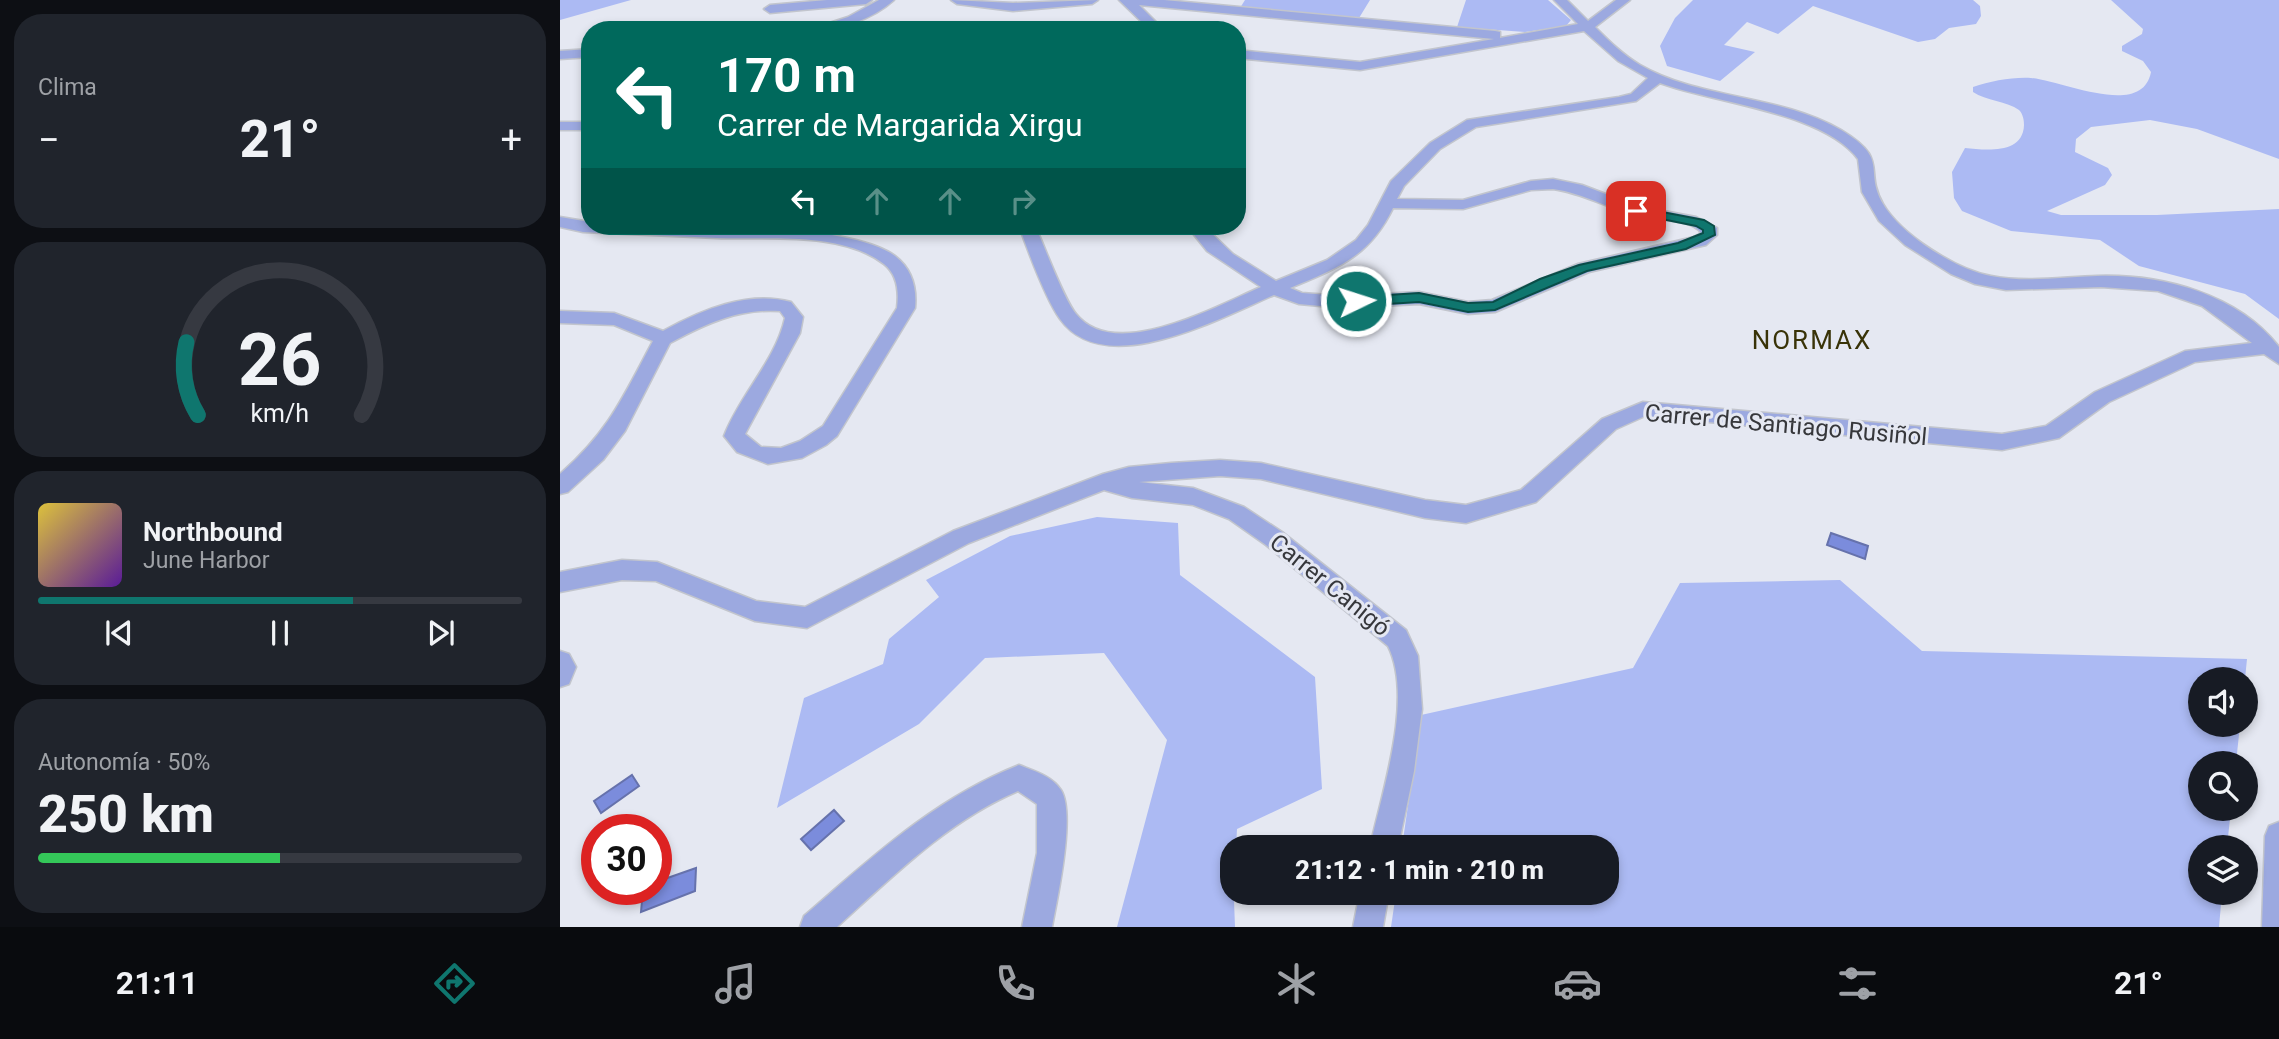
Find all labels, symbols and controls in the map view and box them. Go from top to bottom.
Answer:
text: 170 m [717,47,856,104]
icon: left [602,49,693,140]
text: Clima [38,74,97,101]
text: Carrer de Margarida Xirgu [717,106,1083,144]
text: 21° [240,109,320,170]
text: − [38,118,60,162]
text: + [500,118,522,162]
pin [1606,181,1666,241]
icon: left [785,182,823,220]
icon: ahead [858,182,896,220]
icon: ahead [931,182,969,220]
icon: right [1004,182,1042,220]
icon: arrive [1617,192,1655,230]
position arrow [1319,264,1393,338]
text: 26 [238,318,322,404]
district label: NORMAX [1752,325,1872,355]
text: km/h [251,399,309,428]
street label: Carrer de Santiago Rusiñol [1644,399,1928,451]
text: Northbound [143,517,283,547]
street label: Carrer Canigó [1264,528,1396,642]
text: June Harbor [143,547,270,574]
icon: previous [100,614,138,652]
icon: pause [261,614,299,652]
icon: next [422,614,460,652]
map controls [2188,667,2258,905]
button: sound [2188,667,2258,737]
text: Autonomía · 50% [38,749,210,776]
button: search [2188,751,2258,821]
text: 250 km [38,784,214,845]
speed limit sign: 30 [581,814,672,905]
button: layers [2188,835,2258,905]
text: 21:12 · 1 min · 210 m [1295,855,1544,885]
icon: directions [430,959,479,1008]
icon: music [711,959,760,1008]
icon: phone [991,959,1040,1008]
icon: climate [1272,959,1321,1008]
icon: car [1553,959,1602,1008]
icon: filters [1833,959,1882,1008]
text: 21:11 [116,964,198,1002]
text: 21° [2114,964,2163,1002]

